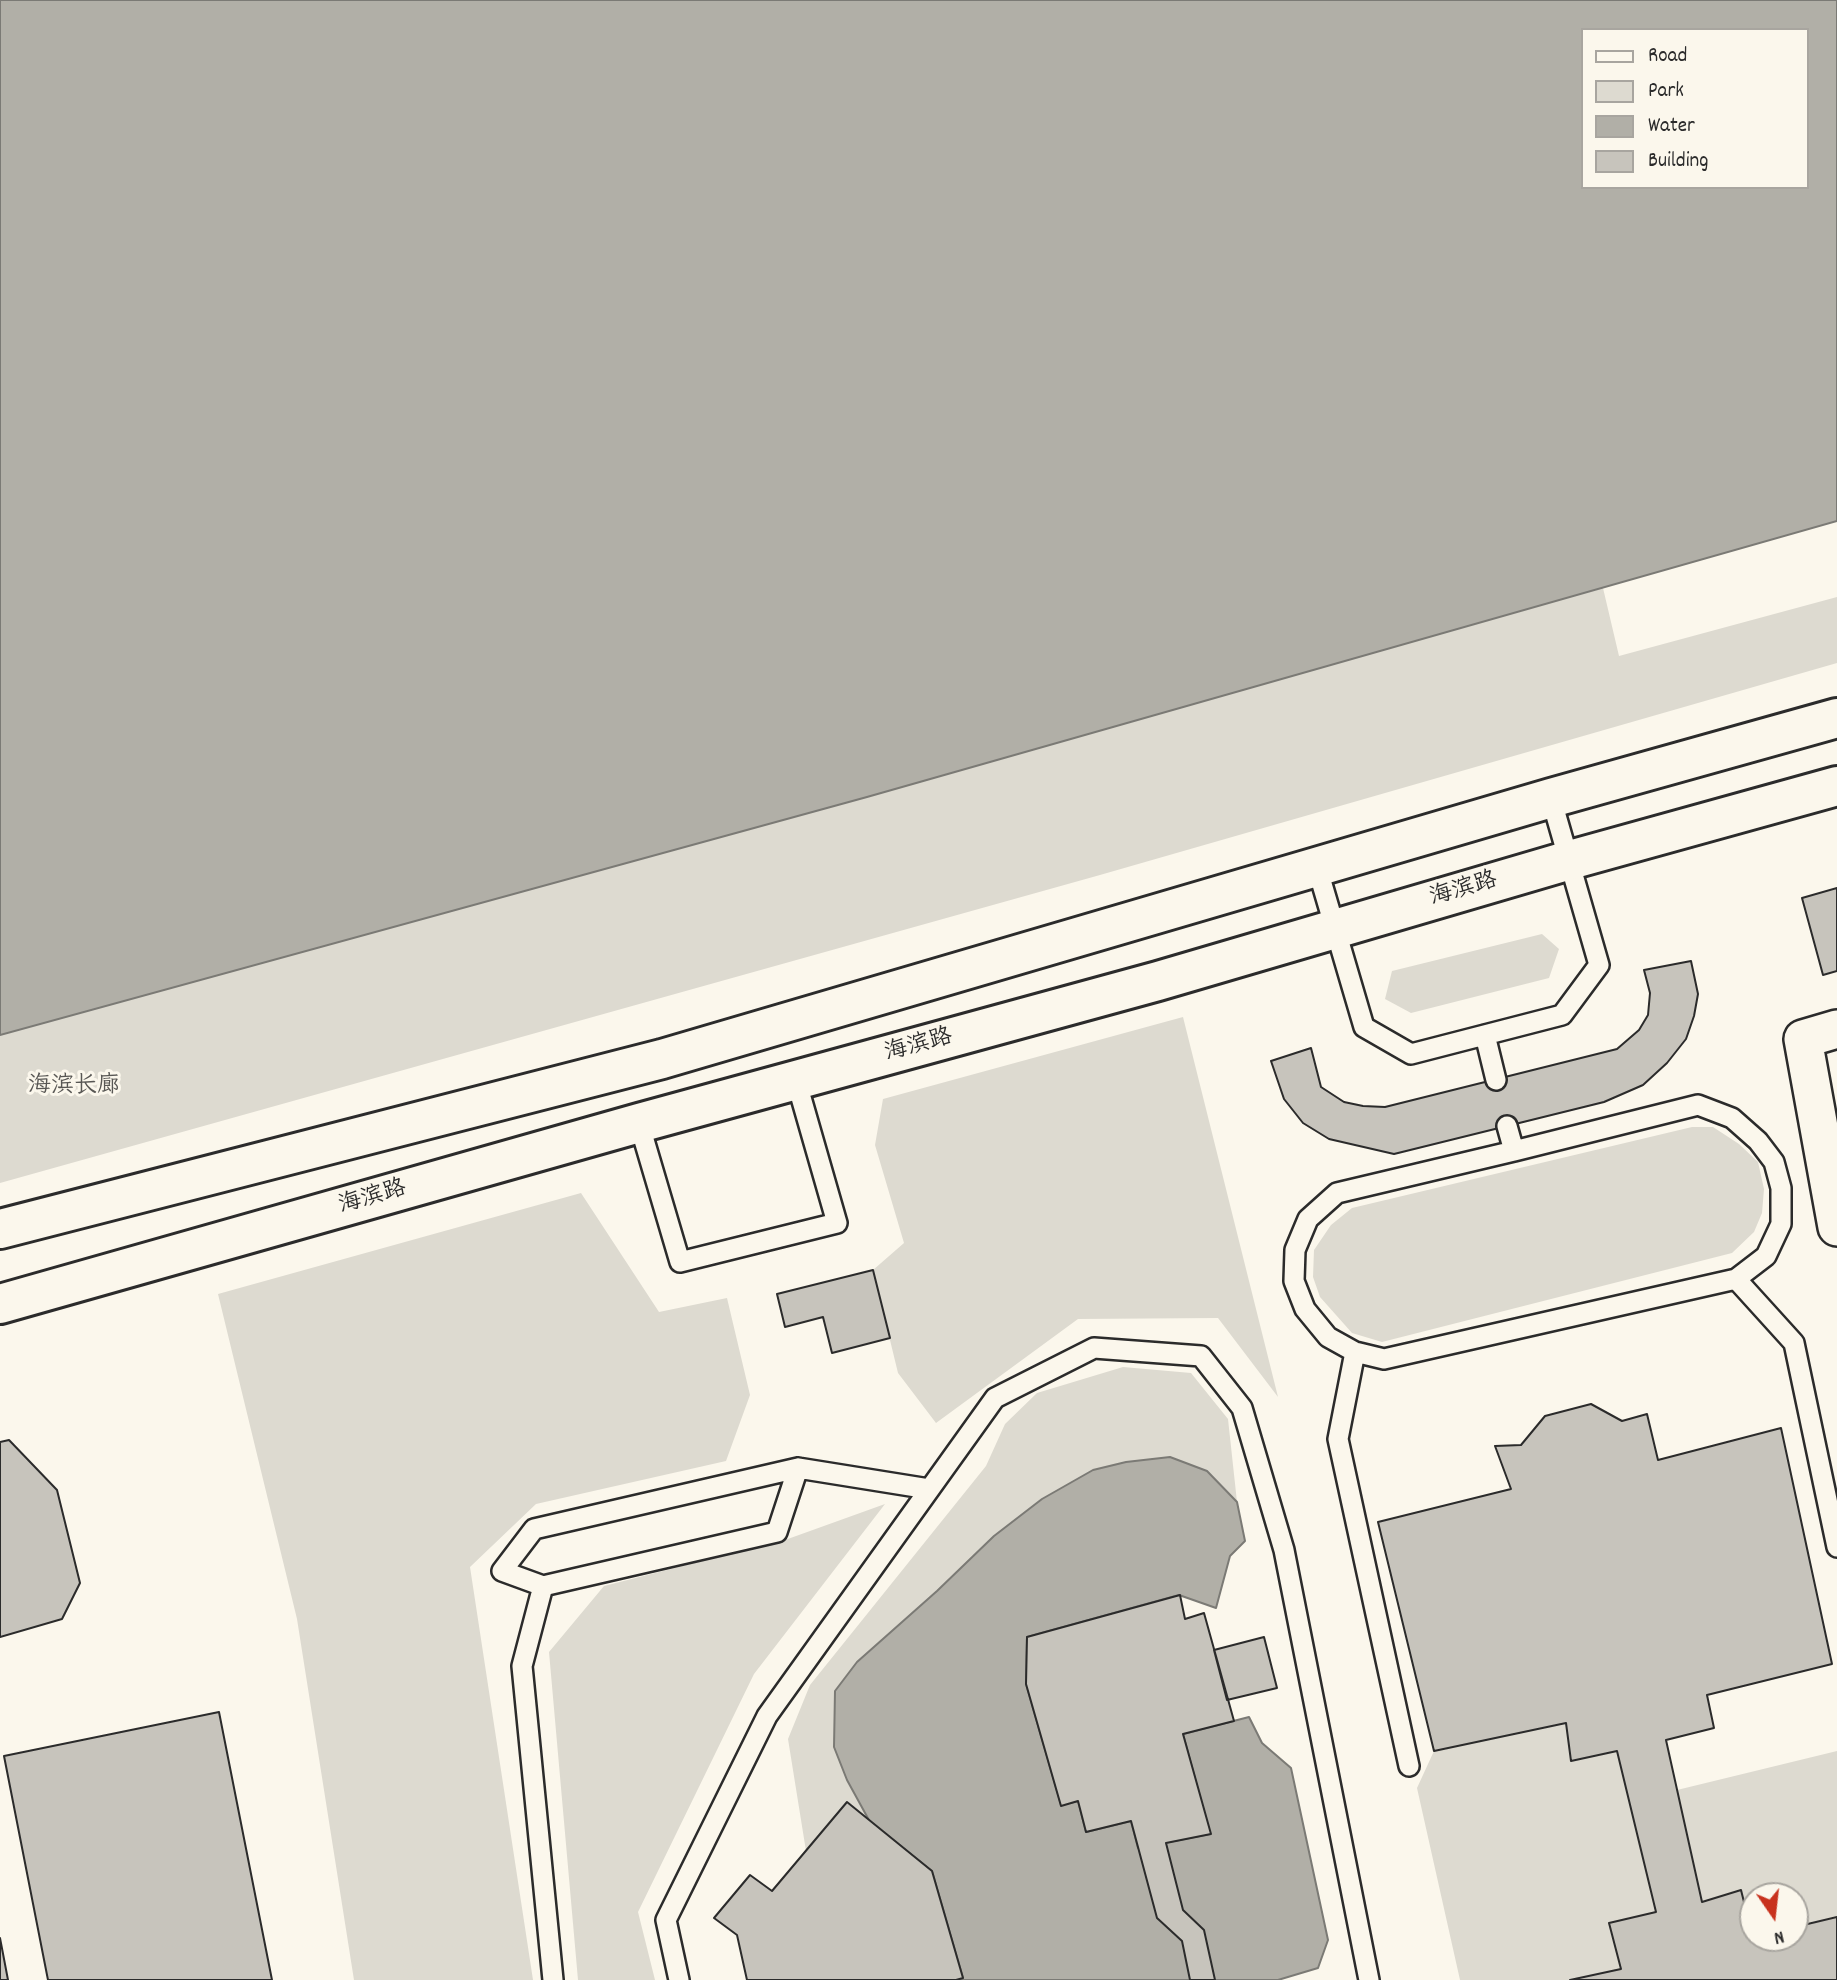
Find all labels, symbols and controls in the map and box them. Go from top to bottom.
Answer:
legend [1582,28,1809,189]
text: Road [1648,42,1687,72]
text: Park [1648,77,1684,107]
text: Water [1648,112,1695,142]
text: Building [1648,147,1708,177]
street label: 海滨路 [1427,868,1501,914]
street label: 海滨路 [882,1025,956,1069]
park label: 海滨长廊 [28,1074,120,1102]
street label: 海滨路 [336,1176,410,1222]
north arrow [1739,1882,1809,1952]
text: N [1771,1922,1787,1950]

